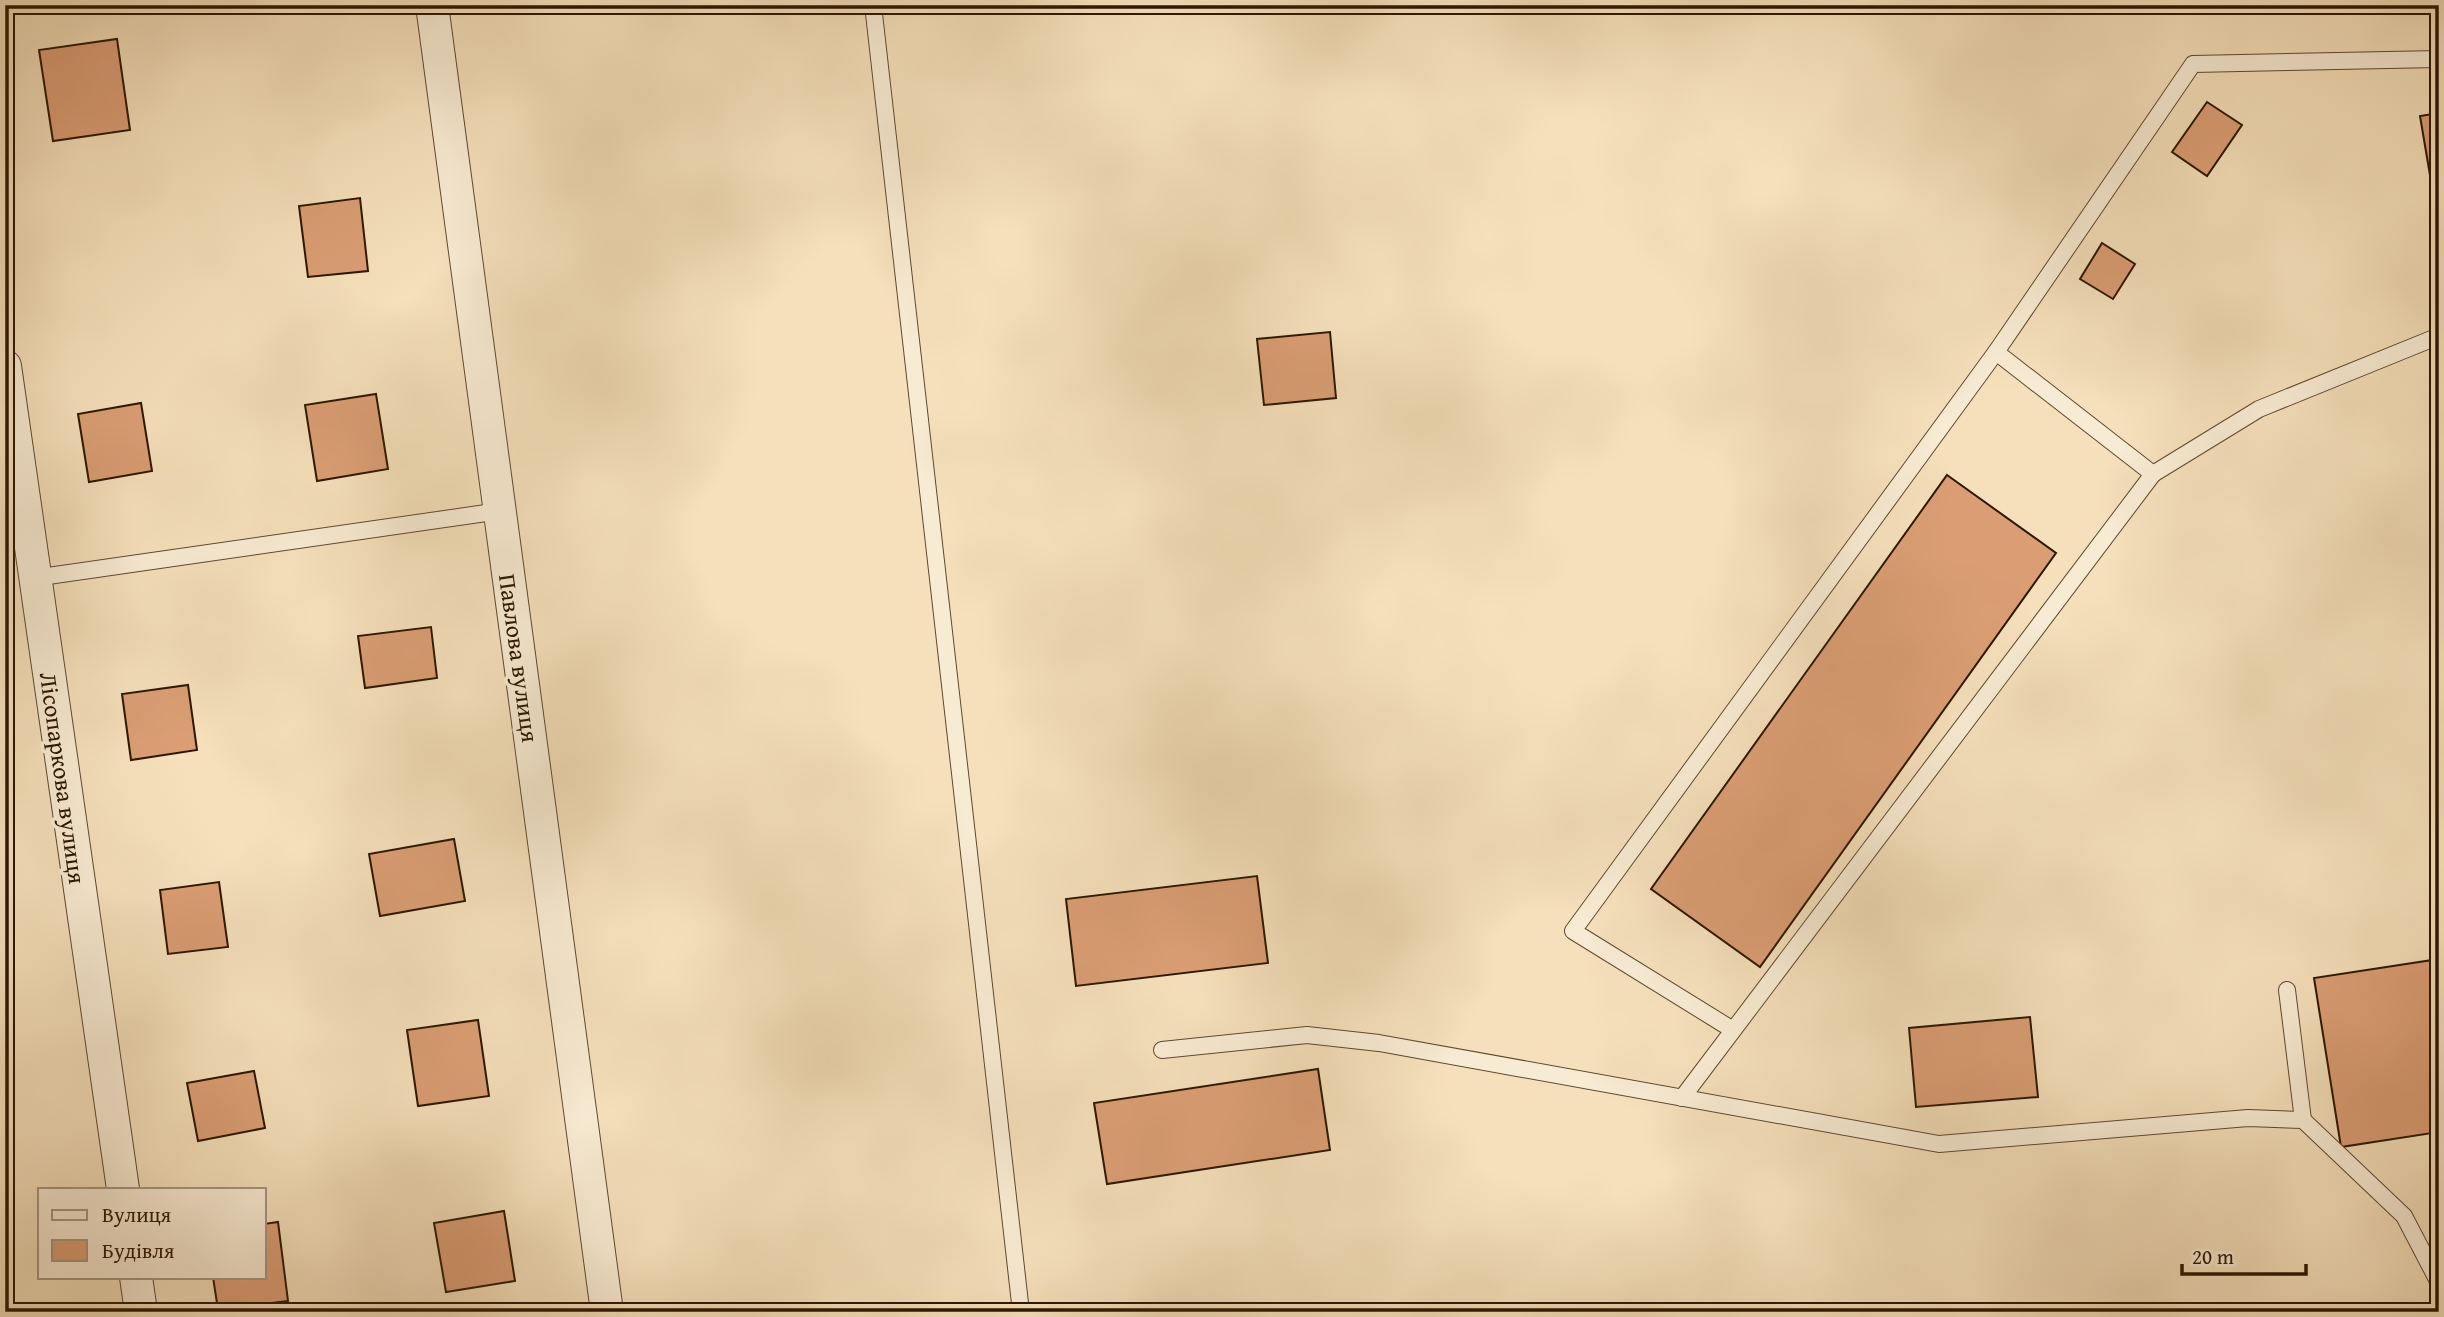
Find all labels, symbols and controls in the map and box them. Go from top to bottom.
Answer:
street label: Павлова вулиця [490,572,548,744]
street label: Лісопаркова вулиця [31,670,95,886]
legend [38,1188,266,1278]
text: Вулиця [102,1199,172,1230]
scale bar [2182,1233,2306,1277]
text: Будівля [102,1235,175,1266]
text: 20 m [2192,1241,2234,1272]

